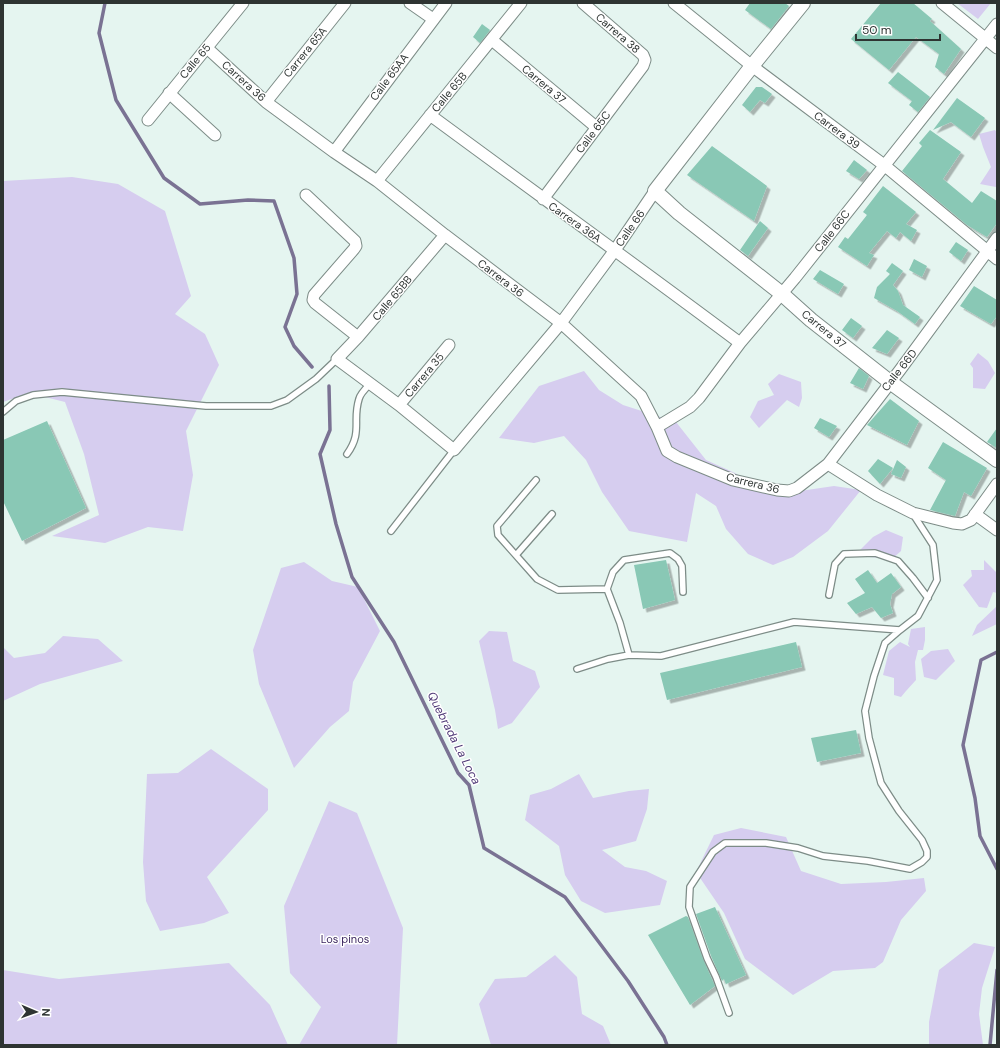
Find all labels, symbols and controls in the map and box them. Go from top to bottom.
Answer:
street label: Carrera 38 [593,10,643,56]
scale bar [856,16,940,42]
text: 50 m [862,22,891,38]
street label: Carrera 65A [280,24,330,80]
street label: Calle 65 [176,40,214,81]
street label: Calle 65AA [367,51,411,103]
street label: Carrera 36 [219,58,269,104]
street label: Carrera 37 [519,62,569,107]
street label: Calle 65B [428,69,470,115]
street label: Calle 65C [573,108,613,156]
street label: Carrera 39 [811,108,863,152]
street label: Carrera 36A [546,199,604,245]
street label: Calle 66 [612,207,648,249]
street label: Calle 66C [811,207,853,255]
street label: Carrera 36 [475,256,527,300]
street label: Calle 65BB [369,272,415,323]
street label: Carrera 37 [799,307,849,351]
street label: Calle 66D [878,346,920,394]
street label: Carrera 35 [401,350,447,400]
street label: Carrera 36 [725,470,781,496]
water label: Quebrada La Loca [424,689,485,788]
park label: Los pinos [321,932,369,946]
north arrow [16,992,56,1032]
text: N [39,1008,53,1017]

